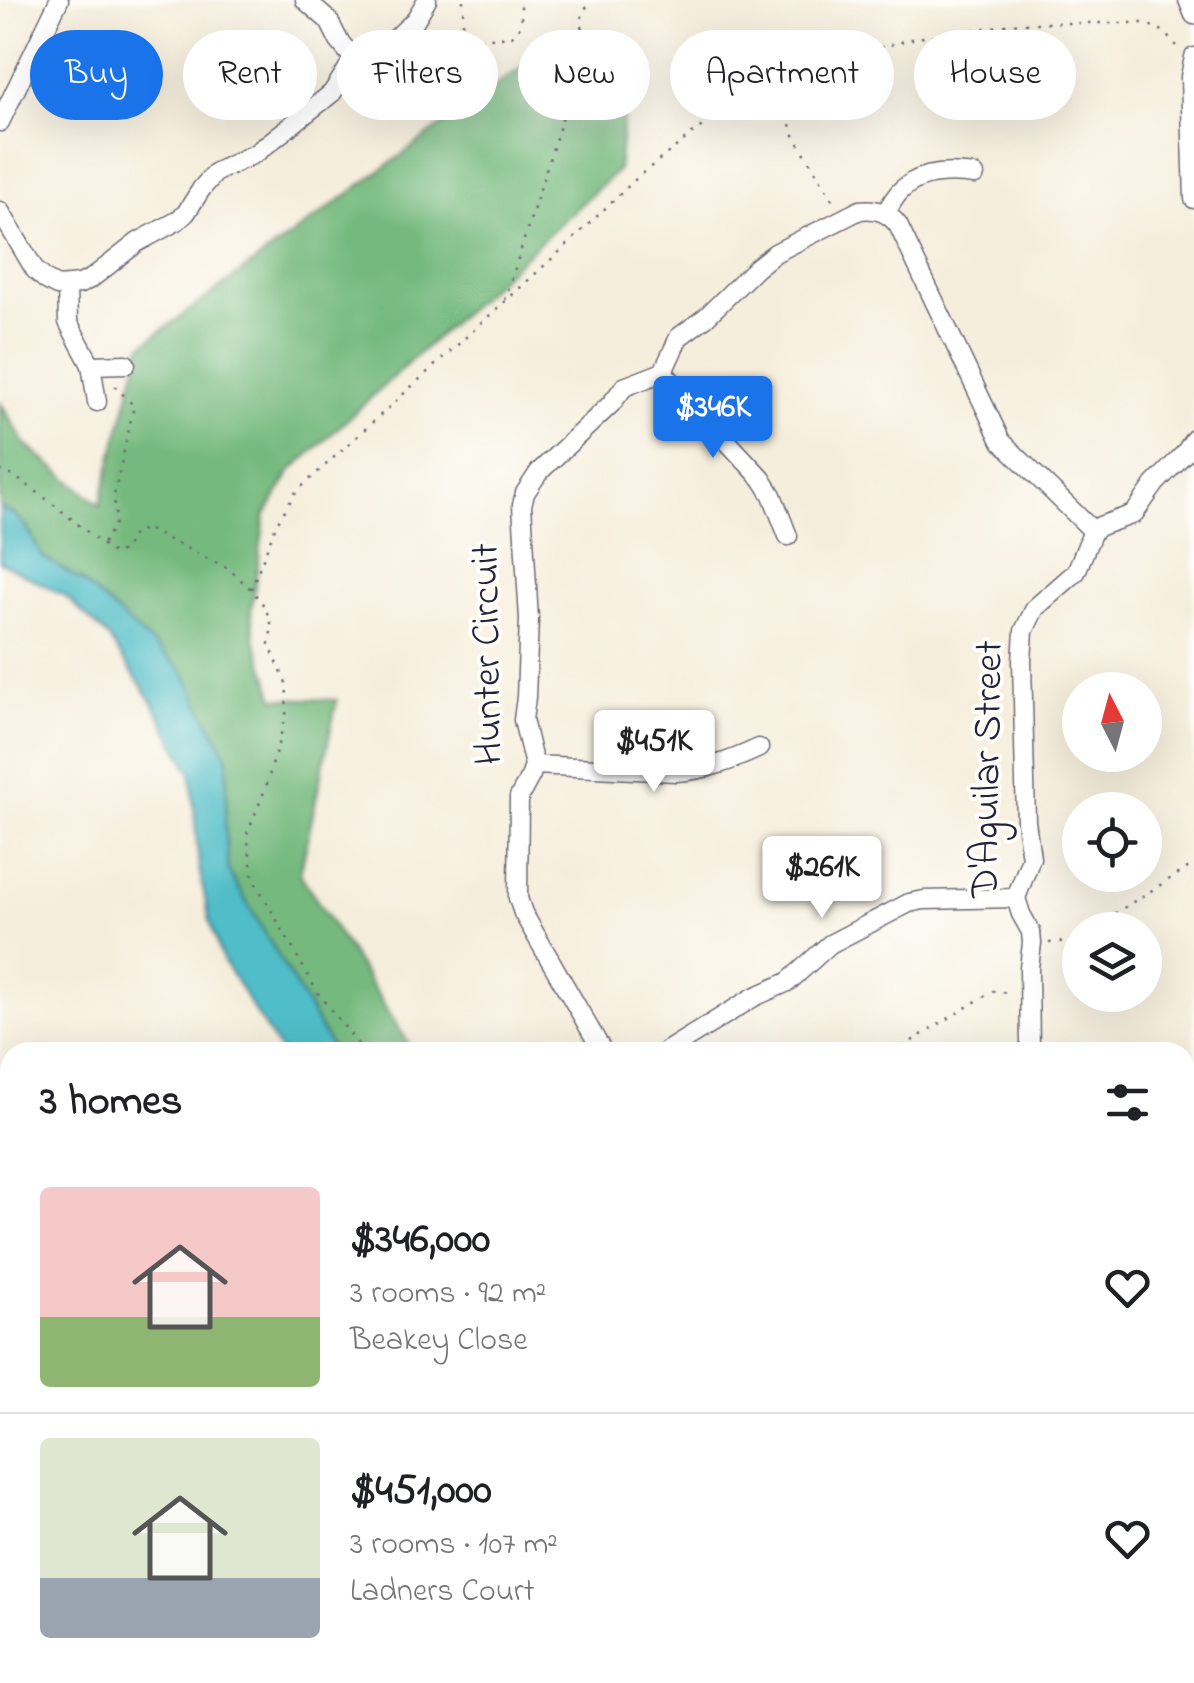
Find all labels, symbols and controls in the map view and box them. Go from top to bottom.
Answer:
chip: Buy [30,30,163,120]
chip: Rent [183,30,317,120]
chip: Filters [337,30,498,120]
chip: New [518,30,650,120]
chip: Apartment [670,30,894,120]
chip: House [914,30,1076,120]
pin: $346K [643,376,783,461]
text: $346K [675,385,751,432]
street label: Hunter Circuit [458,542,520,766]
street label: D'Aguilar Street [957,640,1021,899]
north arrow [1062,672,1162,772]
map controls [1062,672,1162,1012]
pin: $451K [584,710,724,795]
text: $451K [616,719,692,766]
button: locate [1062,792,1162,892]
pin: $261K [752,836,892,921]
text: $261K [784,845,860,892]
button: layers [1062,912,1162,1012]
text: 3 homes [40,1072,182,1133]
icon: filters [1100,1075,1155,1130]
text: $346,000 [350,1210,490,1271]
icon: home [120,1227,240,1347]
icon: heart [1100,1260,1155,1315]
text: 3 rooms · 92 m² [350,1271,546,1318]
text: Beakey Close [350,1318,528,1365]
text: $451,000 [350,1461,492,1522]
icon: home [120,1478,240,1598]
icon: heart [1100,1511,1155,1566]
text: 3 rooms · 107 m² [350,1522,558,1569]
text: Ladners Court [350,1569,535,1616]

